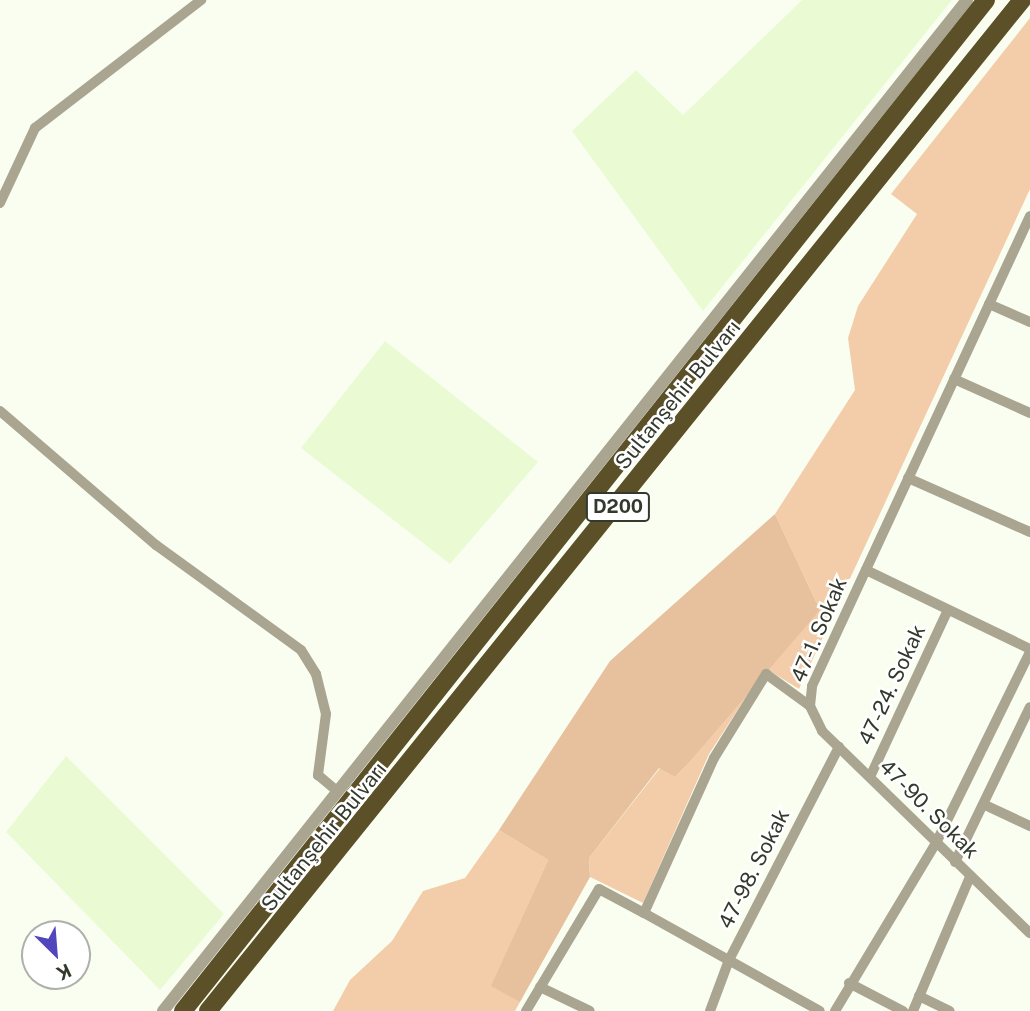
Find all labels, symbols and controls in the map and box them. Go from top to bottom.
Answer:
street label: Sultanşehir Bulvarı [610,315,746,475]
road number: D200 [585,492,651,522]
street label: 47-1. Sokak [786,574,852,686]
street label: 47-24. Sokak [853,621,931,749]
street label: 47-90. Sokak [874,754,984,864]
street label: Sultanşehir Bulvarı [256,757,392,917]
street label: 47-98. Sokak [713,805,795,933]
north arrow [21,920,91,990]
text: K [53,959,75,985]

